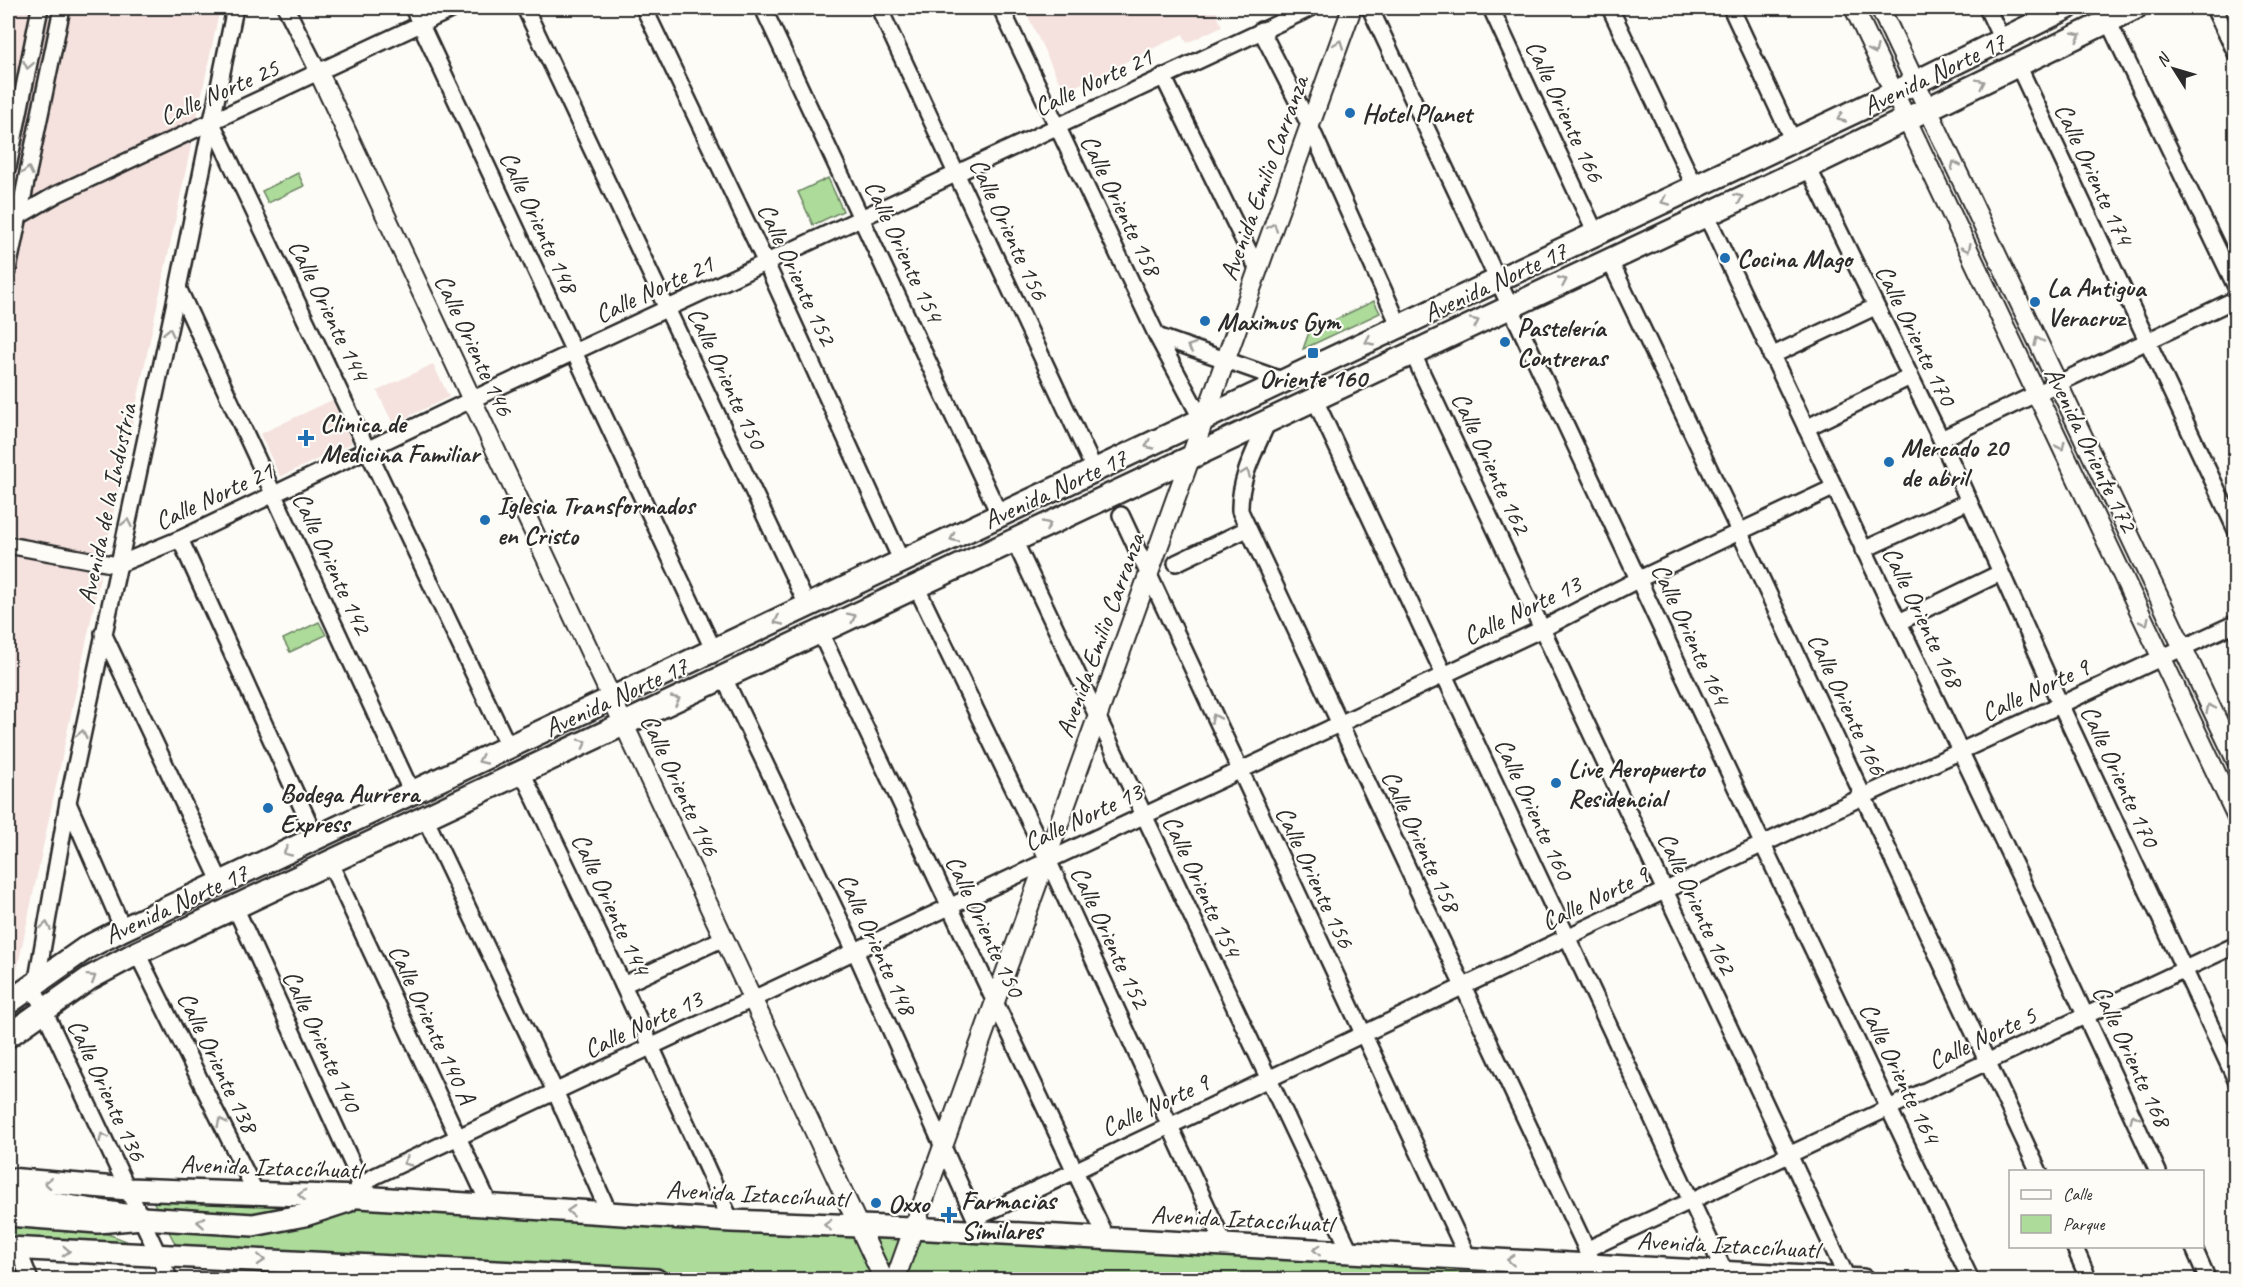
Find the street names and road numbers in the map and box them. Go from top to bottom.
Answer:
street label: Avenida Norte 17 [1857,25,2012,123]
street label: Calle Oriente 166 [1518,35,1613,188]
street label: Calle Norte 21 [1028,40,1159,124]
street label: Calle Norte 25 [154,51,285,133]
street label: Avenida Emilio Carranza [1212,69,1317,285]
street label: Calle Oriente 174 [2047,98,2142,252]
street label: Calle Oriente 158 [1073,129,1170,283]
street label: Calle Oriente 148 [492,146,587,300]
street label: Calle Oriente 156 [962,153,1057,306]
street label: Calle Oriente 154 [857,175,952,329]
street label: Calle Oriente 152 [750,198,845,352]
street label: Calle Oriente 144 [281,234,378,388]
street label: Avenida Norte 17 [1418,234,1573,330]
street label: Calle Norte 21 [589,247,720,331]
street label: Calle Oriente 170 [1868,259,1965,413]
street label: Calle Oriente 146 [427,269,522,422]
street label: Calle Oriente 150 [680,302,775,456]
street label: Avenida Oriente 172 [2037,361,2146,539]
street label: Calle Oriente 162 [1444,387,1539,541]
street label: Avenida de la Industria [70,399,145,607]
street label: Avenida Norte 17 [978,441,1133,537]
street label: Calle Norte 21 [149,454,280,538]
street label: Calle Oriente 142 [285,487,380,641]
street label: Avenida Emilio Carranza [1048,526,1153,742]
street label: Calle Oriente 168 [1875,541,1972,695]
street label: Calle Oriente 164 [1644,558,1739,712]
street label: Calle Norte 13 [1458,566,1588,653]
street label: Calle Oriente 166 [1800,628,1895,781]
street label: Avenida Norte 17 [539,649,694,745]
street label: Calle Norte 9 [1976,650,2096,729]
street label: Calle Oriente 170 [2073,700,2168,854]
street label: Calle Oriente 146 [633,709,728,862]
street label: Calle Oriente 160 [1487,733,1582,887]
street label: Calle Oriente 158 [1374,765,1469,919]
street label: Calle Norte 13 [1018,774,1150,859]
street label: Calle Oriente 156 [1268,801,1363,954]
street label: Calle Oriente 154 [1155,810,1250,964]
street label: Calle Oriente 162 [1650,827,1745,981]
street label: Calle Oriente 144 [564,828,659,982]
street label: Calle Oriente 150 [938,850,1033,1004]
street label: Avenida Norte 17 [99,856,254,952]
street label: Calle Norte 9 [1536,857,1656,938]
street label: Calle Oriente 152 [1063,861,1158,1015]
street label: Calle Oriente 148 [830,868,925,1022]
street label: Calle Oriente 140 A [381,939,484,1111]
street label: Calle Oriente 140 [275,965,370,1119]
street label: Calle Oriente 168 [2085,980,2180,1134]
street label: Calle Norte 13 [578,981,710,1066]
street label: Calle Oriente 138 [170,986,267,1140]
street label: Calle Oriente 164 [1852,997,1949,1151]
street label: Calle Norte 5 [1923,998,2042,1077]
street label: Calle Oriente 136 [60,1014,155,1167]
street label: Calle Norte 9 [1096,1065,1216,1144]
street label: Avenida Iztaccíhuatl [180,1147,367,1187]
street label: Avenida Iztaccíhuatl [665,1173,853,1215]
street label: Avenida Iztaccíhuatl [1150,1198,1338,1240]
street label: Avenida Iztaccíhuatl [1636,1224,1824,1266]

